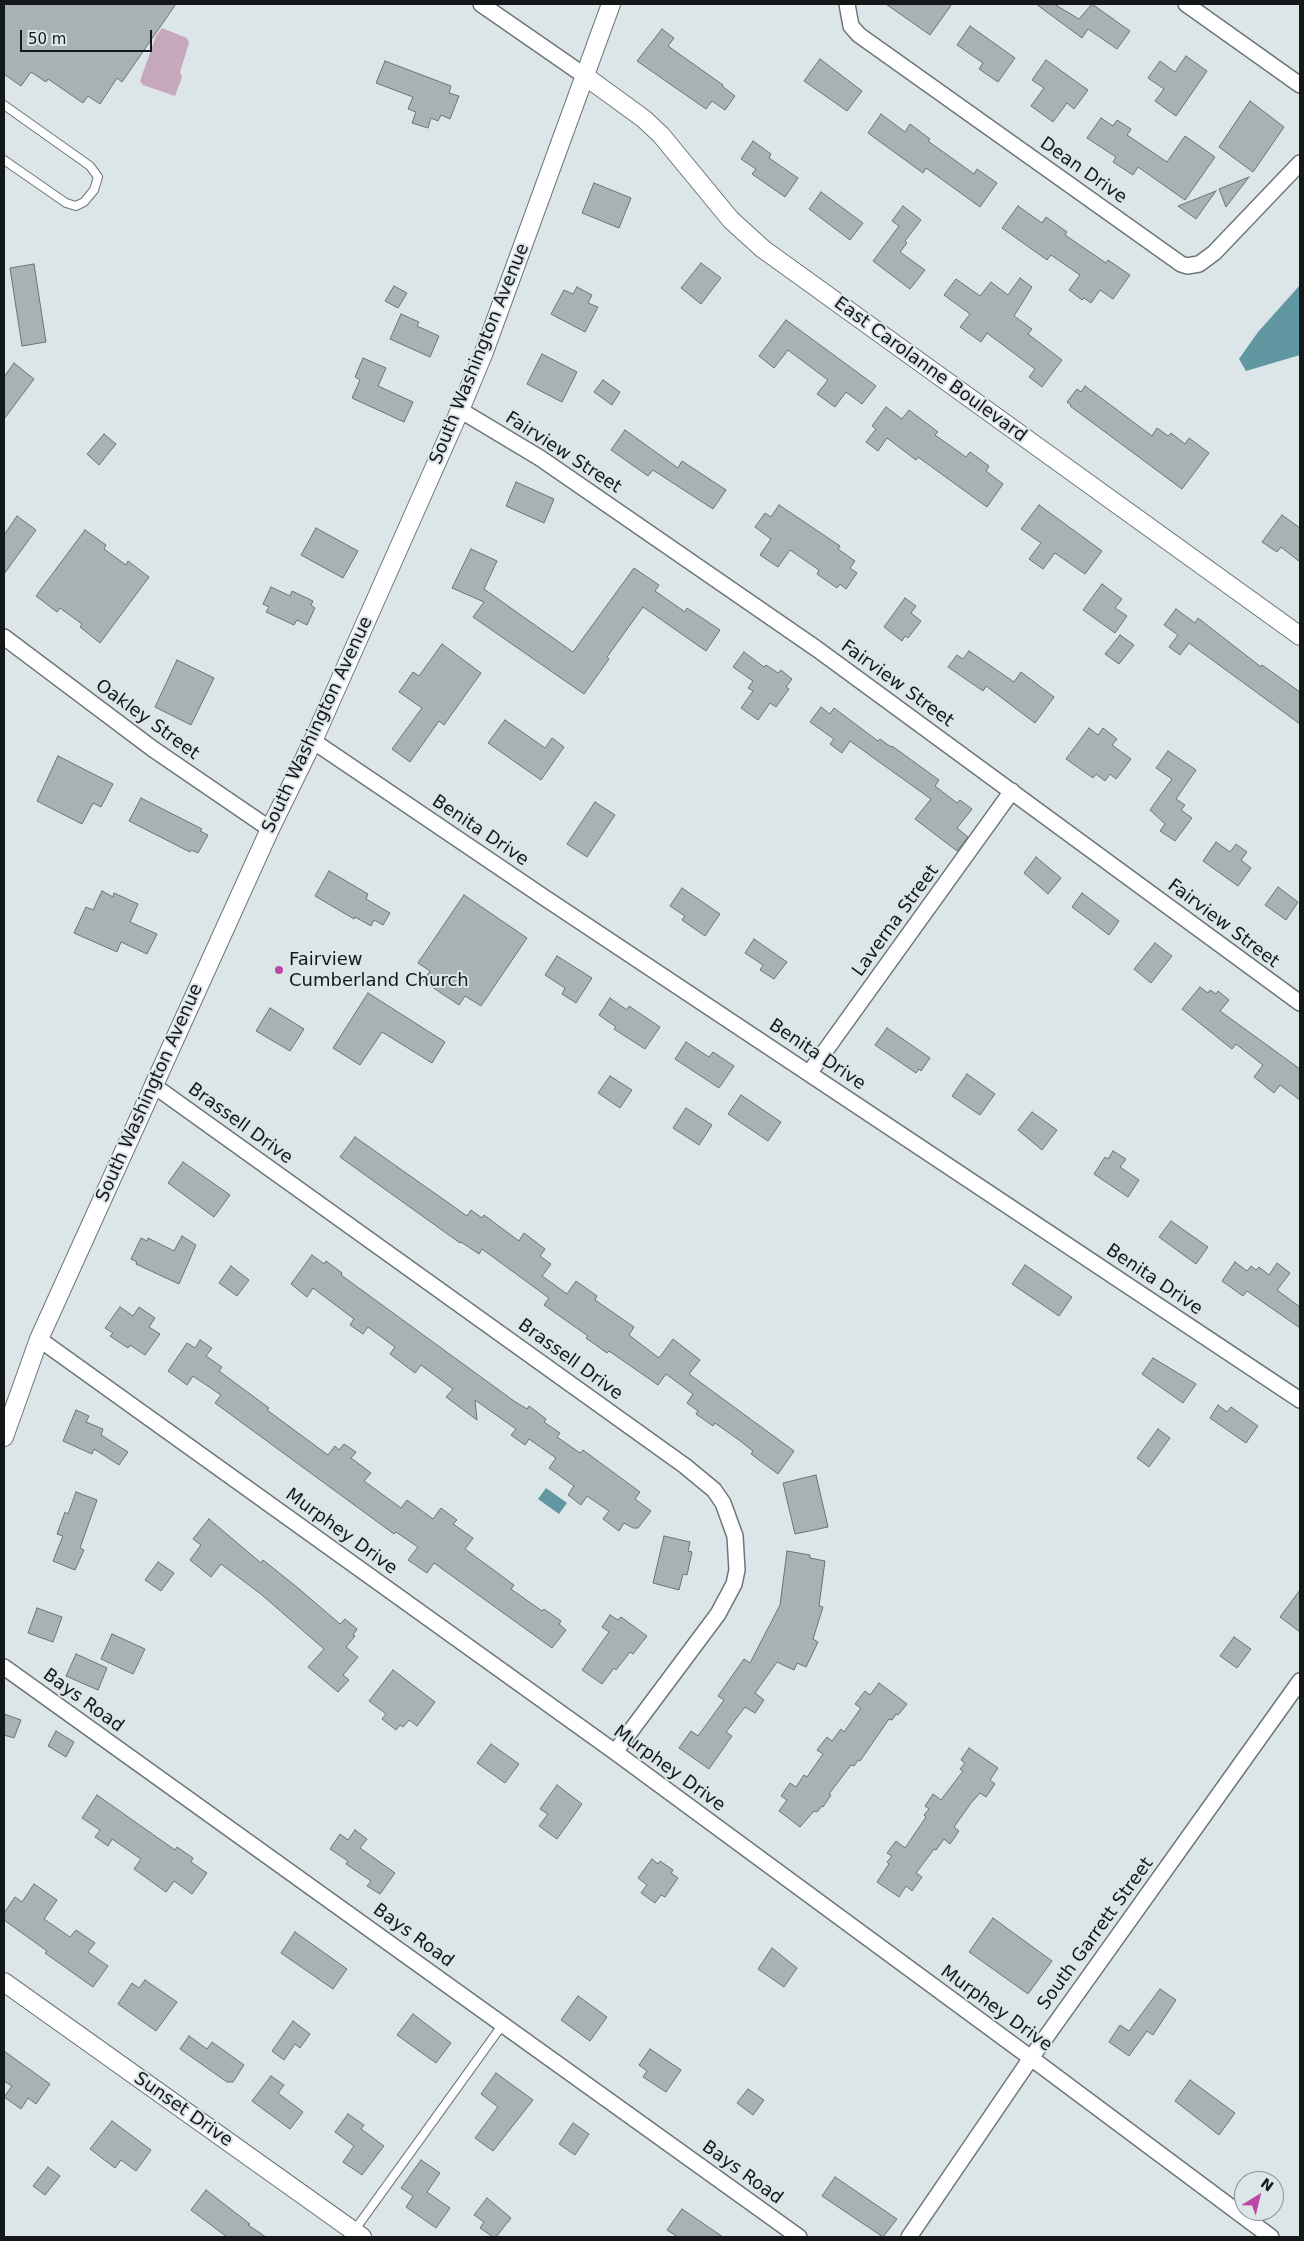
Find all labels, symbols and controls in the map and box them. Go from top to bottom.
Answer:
scale bar [22,20,155,52]
text: 50 m [28,30,66,48]
street label: Dean Drive [1035,133,1131,209]
street label: South Washington Avenue [426,240,534,468]
street label: East Carolanne Boulevard [829,293,1031,447]
street label: Fairview Street [501,407,625,499]
street label: South Washington Avenue [258,613,378,837]
street label: Fairview Street [836,636,958,732]
street label: Oakley Street [91,675,203,765]
street label: Benita Drive [428,791,532,871]
street label: Laverna Street [848,861,944,981]
street label: Fairview Street [1163,875,1283,973]
place label: Fairview Cumberland Church [289,949,469,992]
marker: Fairview Cumberland Church [273,964,285,976]
street label: South Washington Avenue [92,981,208,1205]
street label: Benita Drive [765,1015,869,1095]
street label: Brassell Drive [183,1079,297,1169]
street label: Benita Drive [1102,1240,1206,1320]
street label: Brassell Drive [513,1315,627,1405]
street label: Murphey Drive [281,1484,401,1580]
street label: Bays Road [39,1665,127,1737]
street label: Murphey Drive [609,1721,729,1817]
street label: South Garrett Street [1034,1854,1158,2014]
street label: Bays Road [369,1900,457,1972]
street label: Murphey Drive [936,1961,1056,2057]
street label: Sunset Drive [130,2068,236,2152]
street label: Bays Road [698,2137,786,2209]
north arrow [1234,2171,1284,2221]
text: N [1258,2175,1277,2195]

